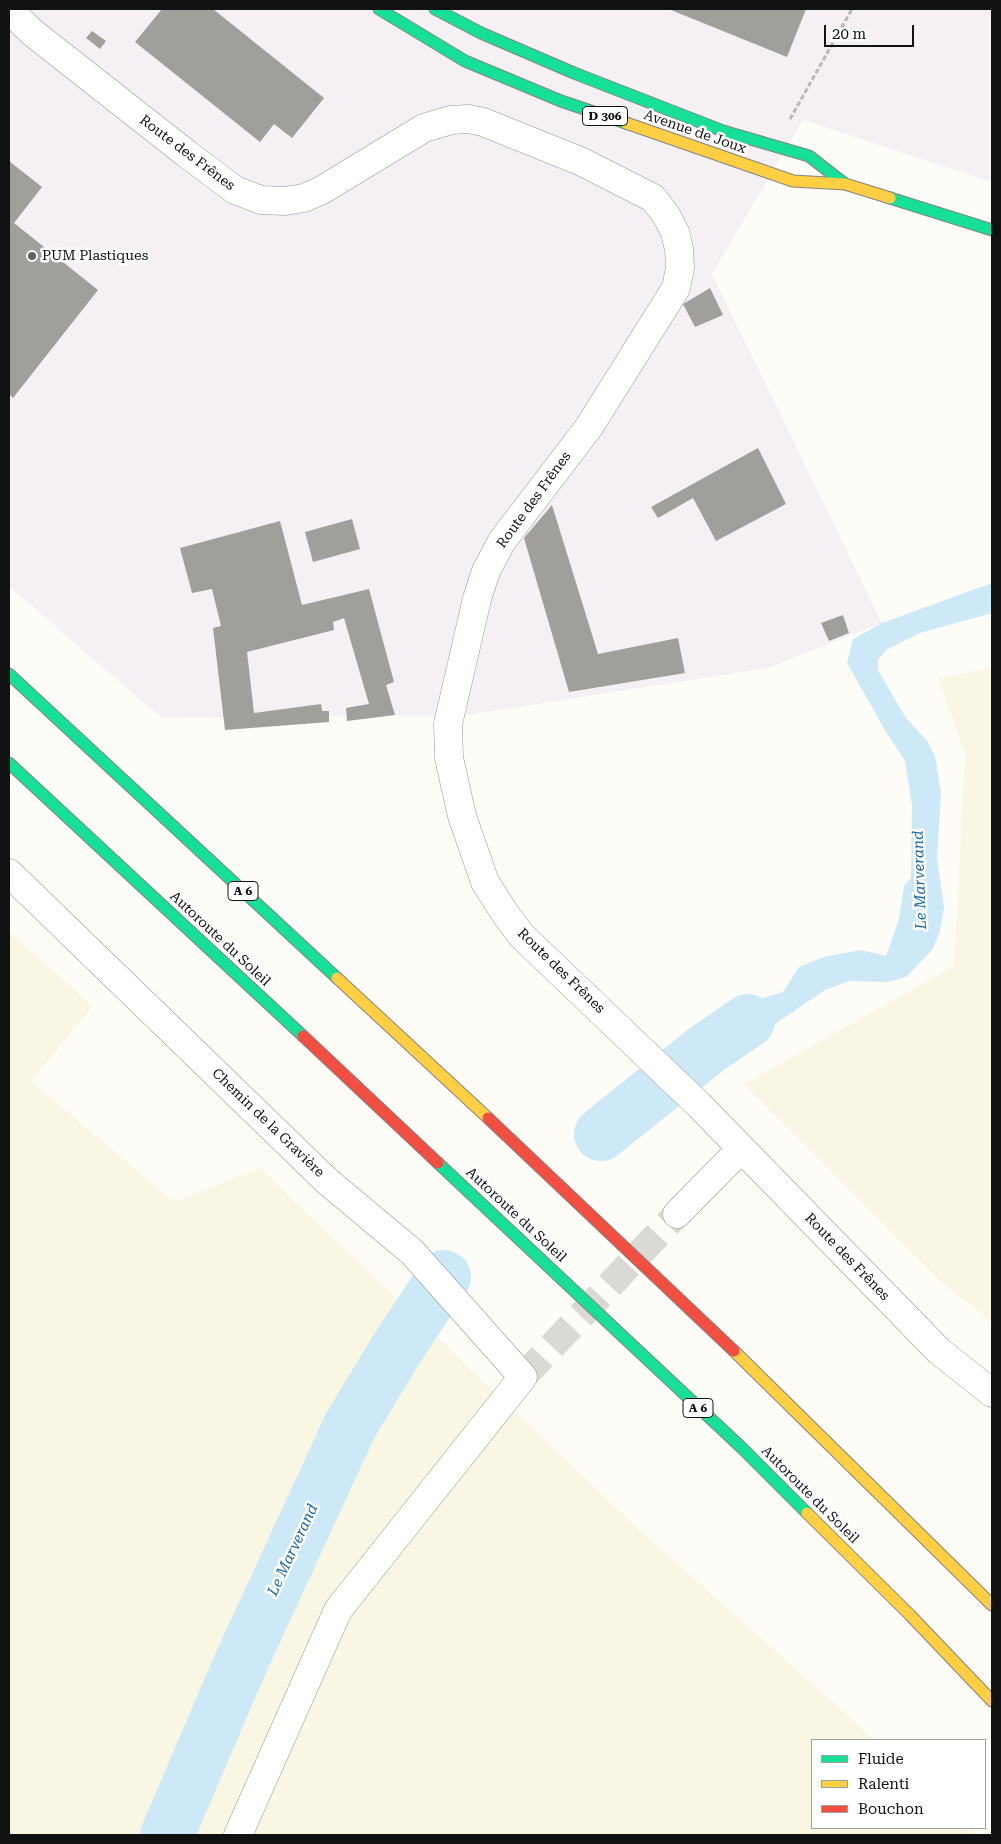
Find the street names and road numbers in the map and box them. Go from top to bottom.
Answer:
road number: D 306 [582,106,628,125]
street label: Avenue de Joux [642,107,748,157]
street label: Route des Frênes [136,112,238,194]
street label: Route des Frênes [493,449,575,551]
road number: A 6 [228,881,258,900]
street label: Autoroute du Soleil [166,888,274,990]
street label: Route des Frênes [514,925,608,1017]
street label: Chemin de la Gravière [208,1065,328,1181]
street label: Autoroute du Soleil [462,1164,570,1266]
street label: Route des Frênes [801,1210,893,1304]
road number: A 6 [683,1399,713,1418]
street label: Autoroute du Soleil [758,1443,862,1547]

